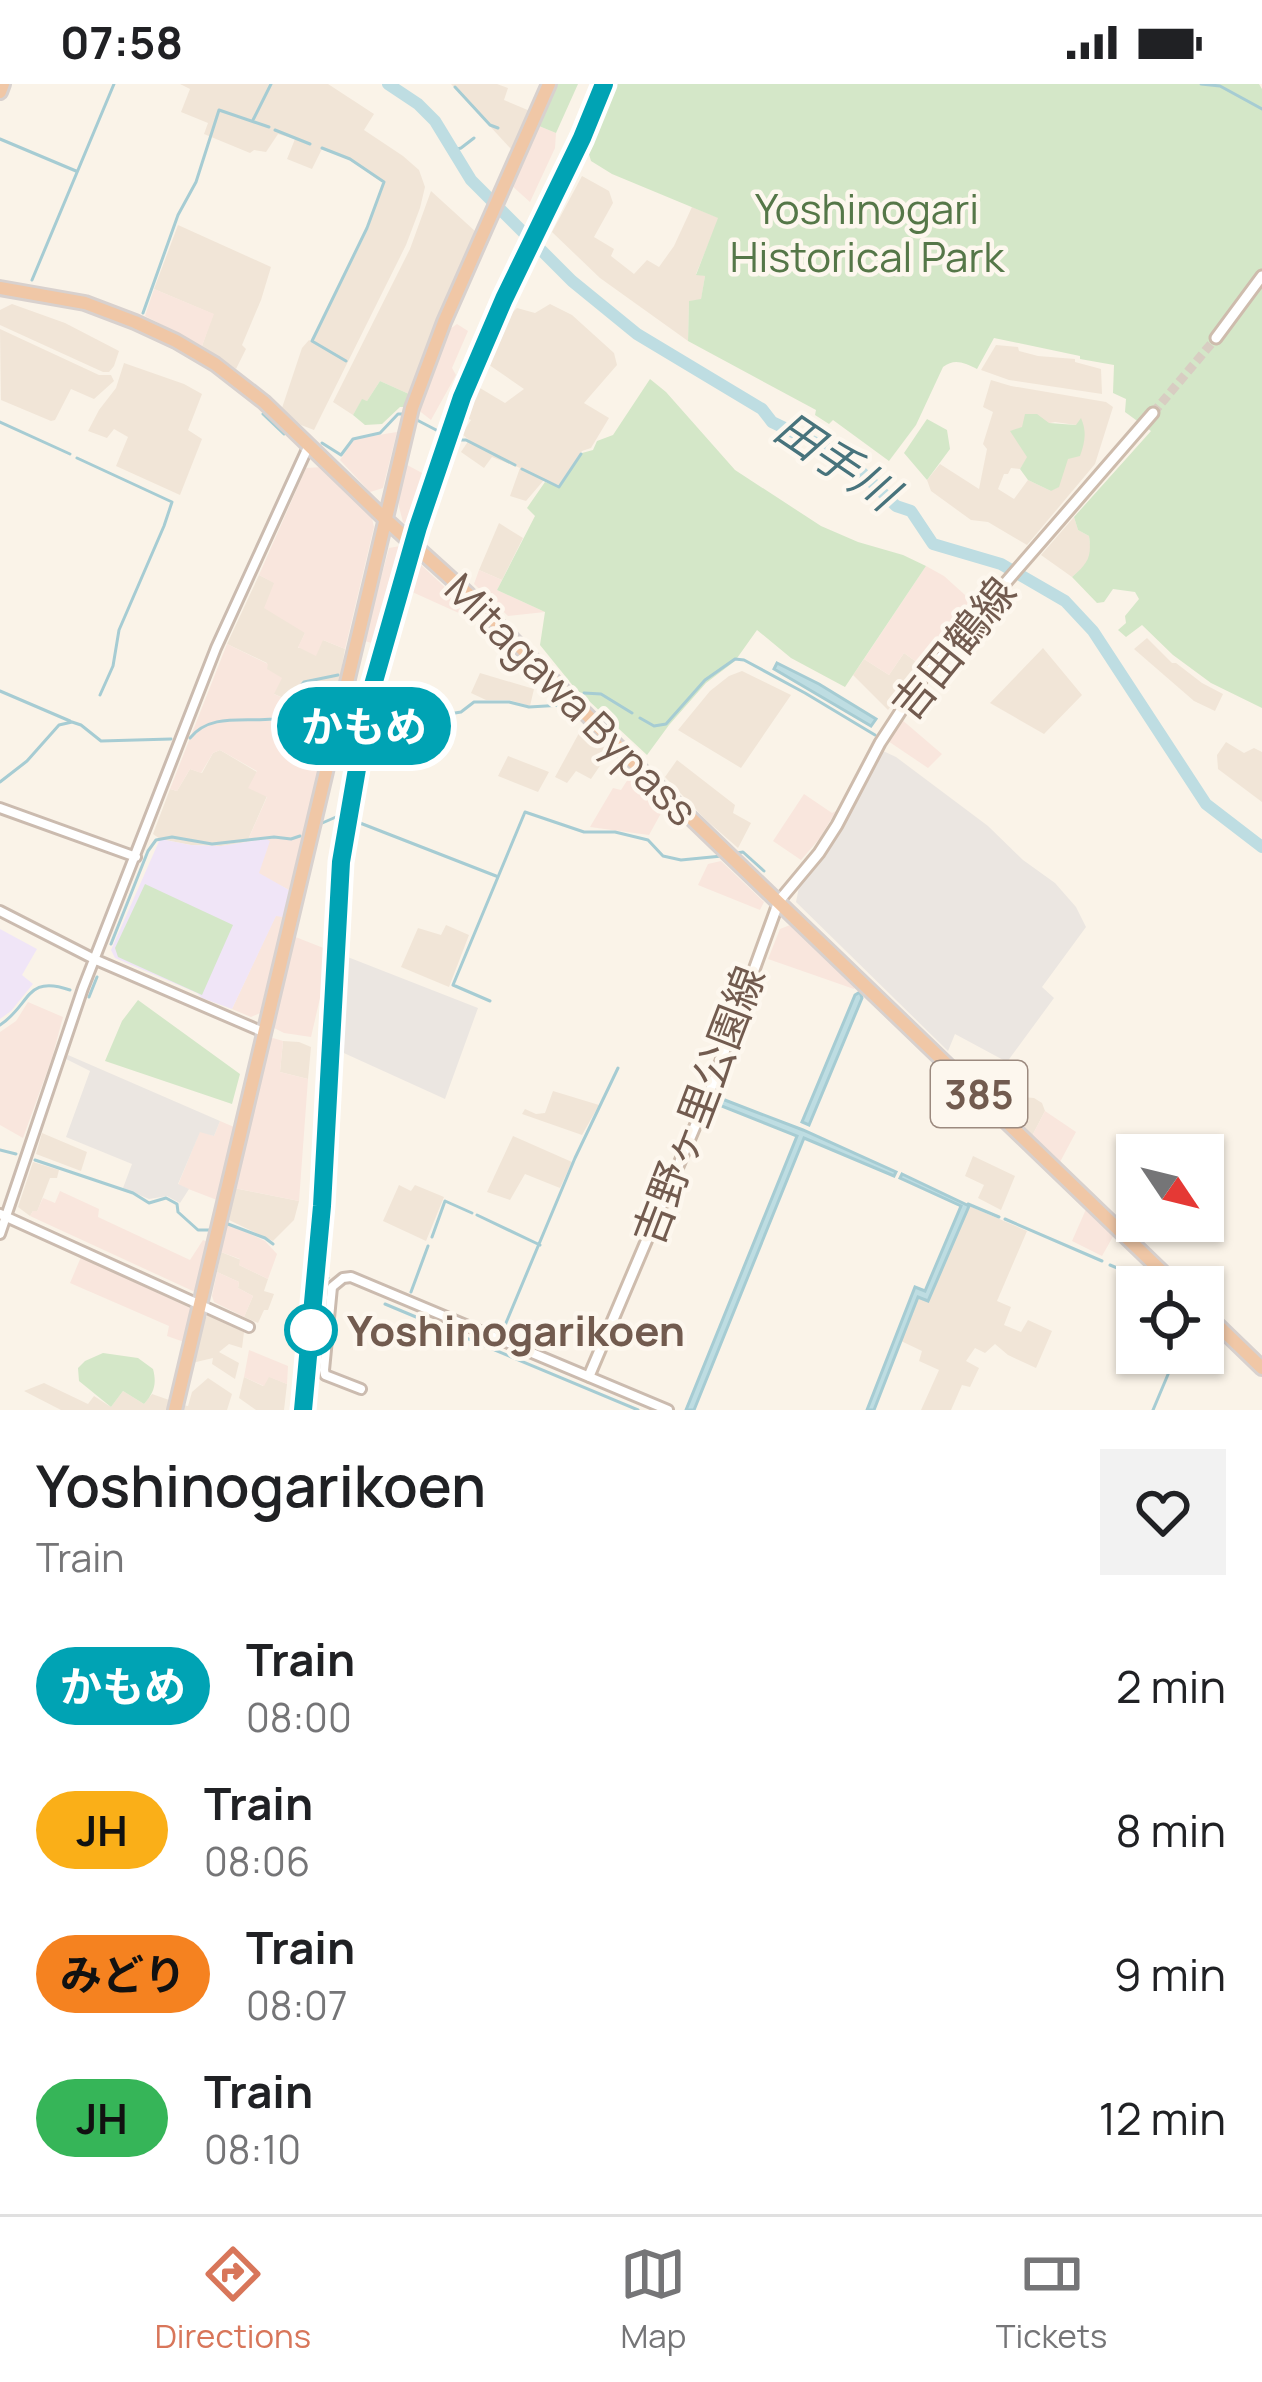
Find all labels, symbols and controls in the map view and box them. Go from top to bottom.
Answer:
text: 07:58 [60,11,183,73]
park label: Yoshinogari Historical Park [730,179,1006,285]
water label: 田手川 [764,397,914,526]
street label: Mitagawa Bypass [433,560,711,838]
street label: 吉田鶴線 [878,564,1028,732]
line badge: かもめ [295,687,433,765]
text: かもめ [301,697,427,755]
street label: 吉野ヶ里公園線 [618,957,778,1253]
road number: 385 [931,1061,1027,1127]
north arrow [1116,1134,1224,1242]
map controls [1116,1134,1224,1374]
button: locate [1116,1266,1224,1374]
place label: Yoshinogarikoen [347,1301,685,1359]
marker: Yoshinogarikoen [286,1305,336,1355]
text: Yoshinogarikoen [36,1446,486,1524]
button: heart [1100,1449,1226,1575]
text: Train [36,1530,125,1584]
text: Train [246,1628,355,1690]
text: 2 min [1116,1655,1226,1717]
text: かもめ [60,1657,186,1715]
text: 08:00 [246,1690,352,1744]
text: Train [204,1772,313,1834]
text: 8 min [1115,1799,1226,1861]
text: JH [76,1801,128,1859]
text: 08:06 [204,1834,310,1888]
text: Train [246,1916,355,1978]
text: 9 min [1114,1943,1226,2005]
text: みどり [60,1945,186,2003]
text: 08:07 [246,1978,347,2032]
text: Train [204,2060,313,2122]
text: 12 min [1098,2087,1226,2149]
text: JH [76,2089,128,2147]
text: 08:10 [204,2122,301,2176]
tab: Directions [155,2241,311,2358]
tab: Map [620,2241,686,2358]
tab: Tickets [996,2241,1107,2358]

